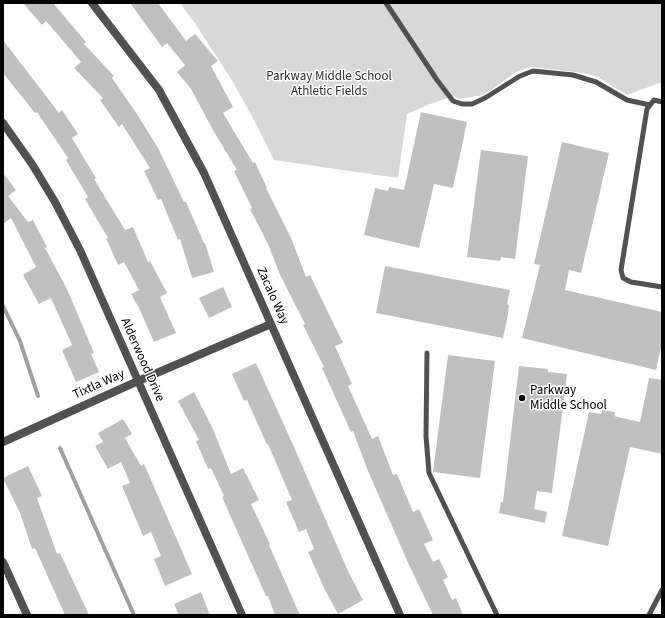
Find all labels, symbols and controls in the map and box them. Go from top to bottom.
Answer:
park label: Parkway Middle School Athletic Fields [266,69,392,100]
street label: Zacalo Way [252,265,292,327]
street label: Alderwood Drive [117,316,167,404]
street label: Tixtla Way [71,367,127,403]
place label: Parkway Middle School [530,383,607,414]
marker: Parkway Middle School [517,393,527,403]

